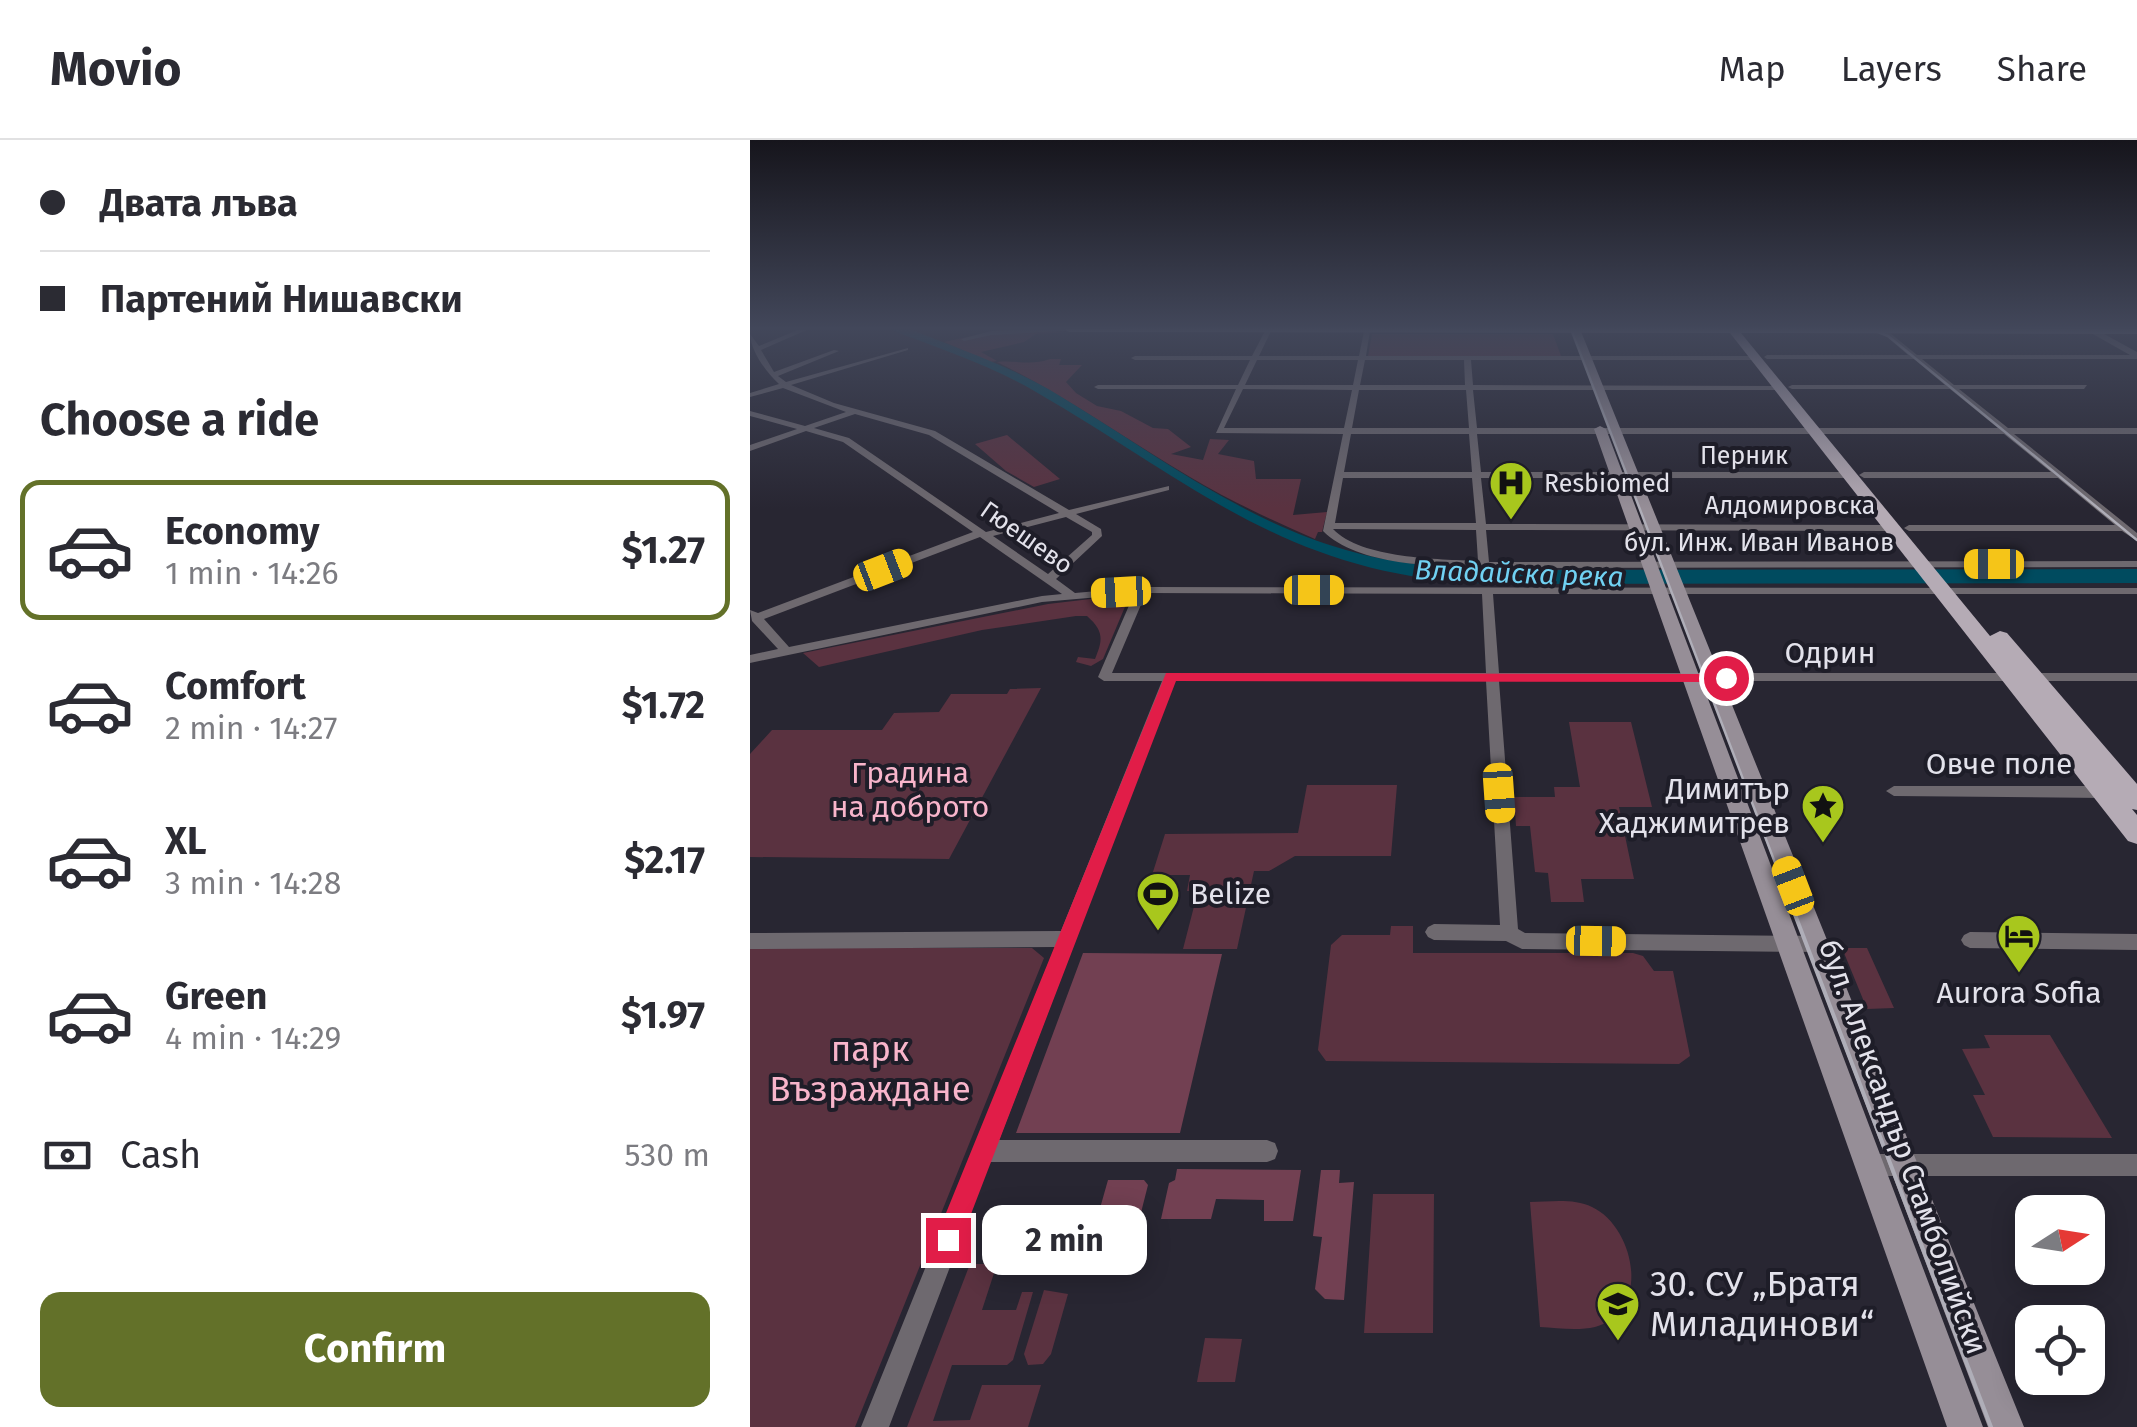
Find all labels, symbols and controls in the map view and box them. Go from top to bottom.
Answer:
text: Movio [50,40,182,98]
text: Map [1719,48,1786,90]
text: Layers [1841,48,1942,90]
text: Share [1997,48,2087,90]
text: Двата лъва [100,180,298,226]
text: Партений Нишавски [100,276,463,322]
text: Choose a ride [40,393,319,447]
street label: Перник [1700,441,1788,471]
hospital icon: Resbiomed [1488,460,1534,521]
place label: Resbiomed [1544,469,1671,499]
street label: Алдомировска [1705,491,1875,521]
street label: Гюешево [974,495,1078,581]
icon: car [45,505,135,595]
text: Economy [165,508,320,554]
text: $1.27 [622,527,705,573]
street label: бул. Инж. Иван Иванов [1624,528,1894,558]
car [850,545,916,595]
car [1964,549,2024,579]
water label: Владайска река [1414,553,1624,594]
text: 1 min · 14:26 [165,554,339,592]
car [1090,575,1152,609]
car [1284,575,1344,605]
street label: Одрин [1785,635,1875,671]
route start [1704,656,1749,701]
icon: car [45,660,135,750]
text: Comfort [165,663,306,709]
text: $1.72 [622,682,705,728]
text: 2 min · 14:27 [165,709,337,747]
street label: Овче поле [1926,746,2072,782]
park label: Градина на доброто [831,755,989,825]
car [1482,762,1516,824]
place label: Димитър Хаджимитрев [1599,771,1790,841]
place icon: Димитър Хаджимитрев [1800,783,1846,844]
icon: car [45,815,135,905]
text: XL [165,818,207,864]
text: $2.17 [624,837,705,883]
car [1768,853,1818,919]
text: 3 min · 14:28 [165,864,341,902]
sports icon: Belize [1135,871,1181,932]
place label: Belize [1190,876,1271,912]
hotel icon: Aurora Sofia [1996,913,2042,974]
car [1566,925,1626,957]
street label: бул. Александър Стамболийски [1811,935,1995,1359]
icon: car [45,970,135,1060]
text: Green [165,973,268,1019]
place label: Aurora Sofia [1936,975,2102,1011]
text: $1.97 [621,992,705,1038]
text: 4 min · 14:29 [165,1019,341,1057]
park label: парк Възраждане [769,1028,971,1110]
icon: cash [40,1128,95,1183]
text: Cash [120,1132,201,1178]
text: 530 m [624,1136,710,1174]
north arrow [2015,1195,2105,1285]
map controls [2015,1195,2105,1395]
callout: 2 min [983,1205,1148,1275]
route end [926,1218,971,1263]
text: 2 min [1025,1221,1104,1259]
place label: 30. СУ „Братя Миладинови“ [1650,1263,1874,1345]
school or university icon: 30. СУ „Братя Миладинови“ [1595,1281,1641,1342]
button: Confirm [40,1292,710,1407]
button: locate [2015,1305,2105,1395]

